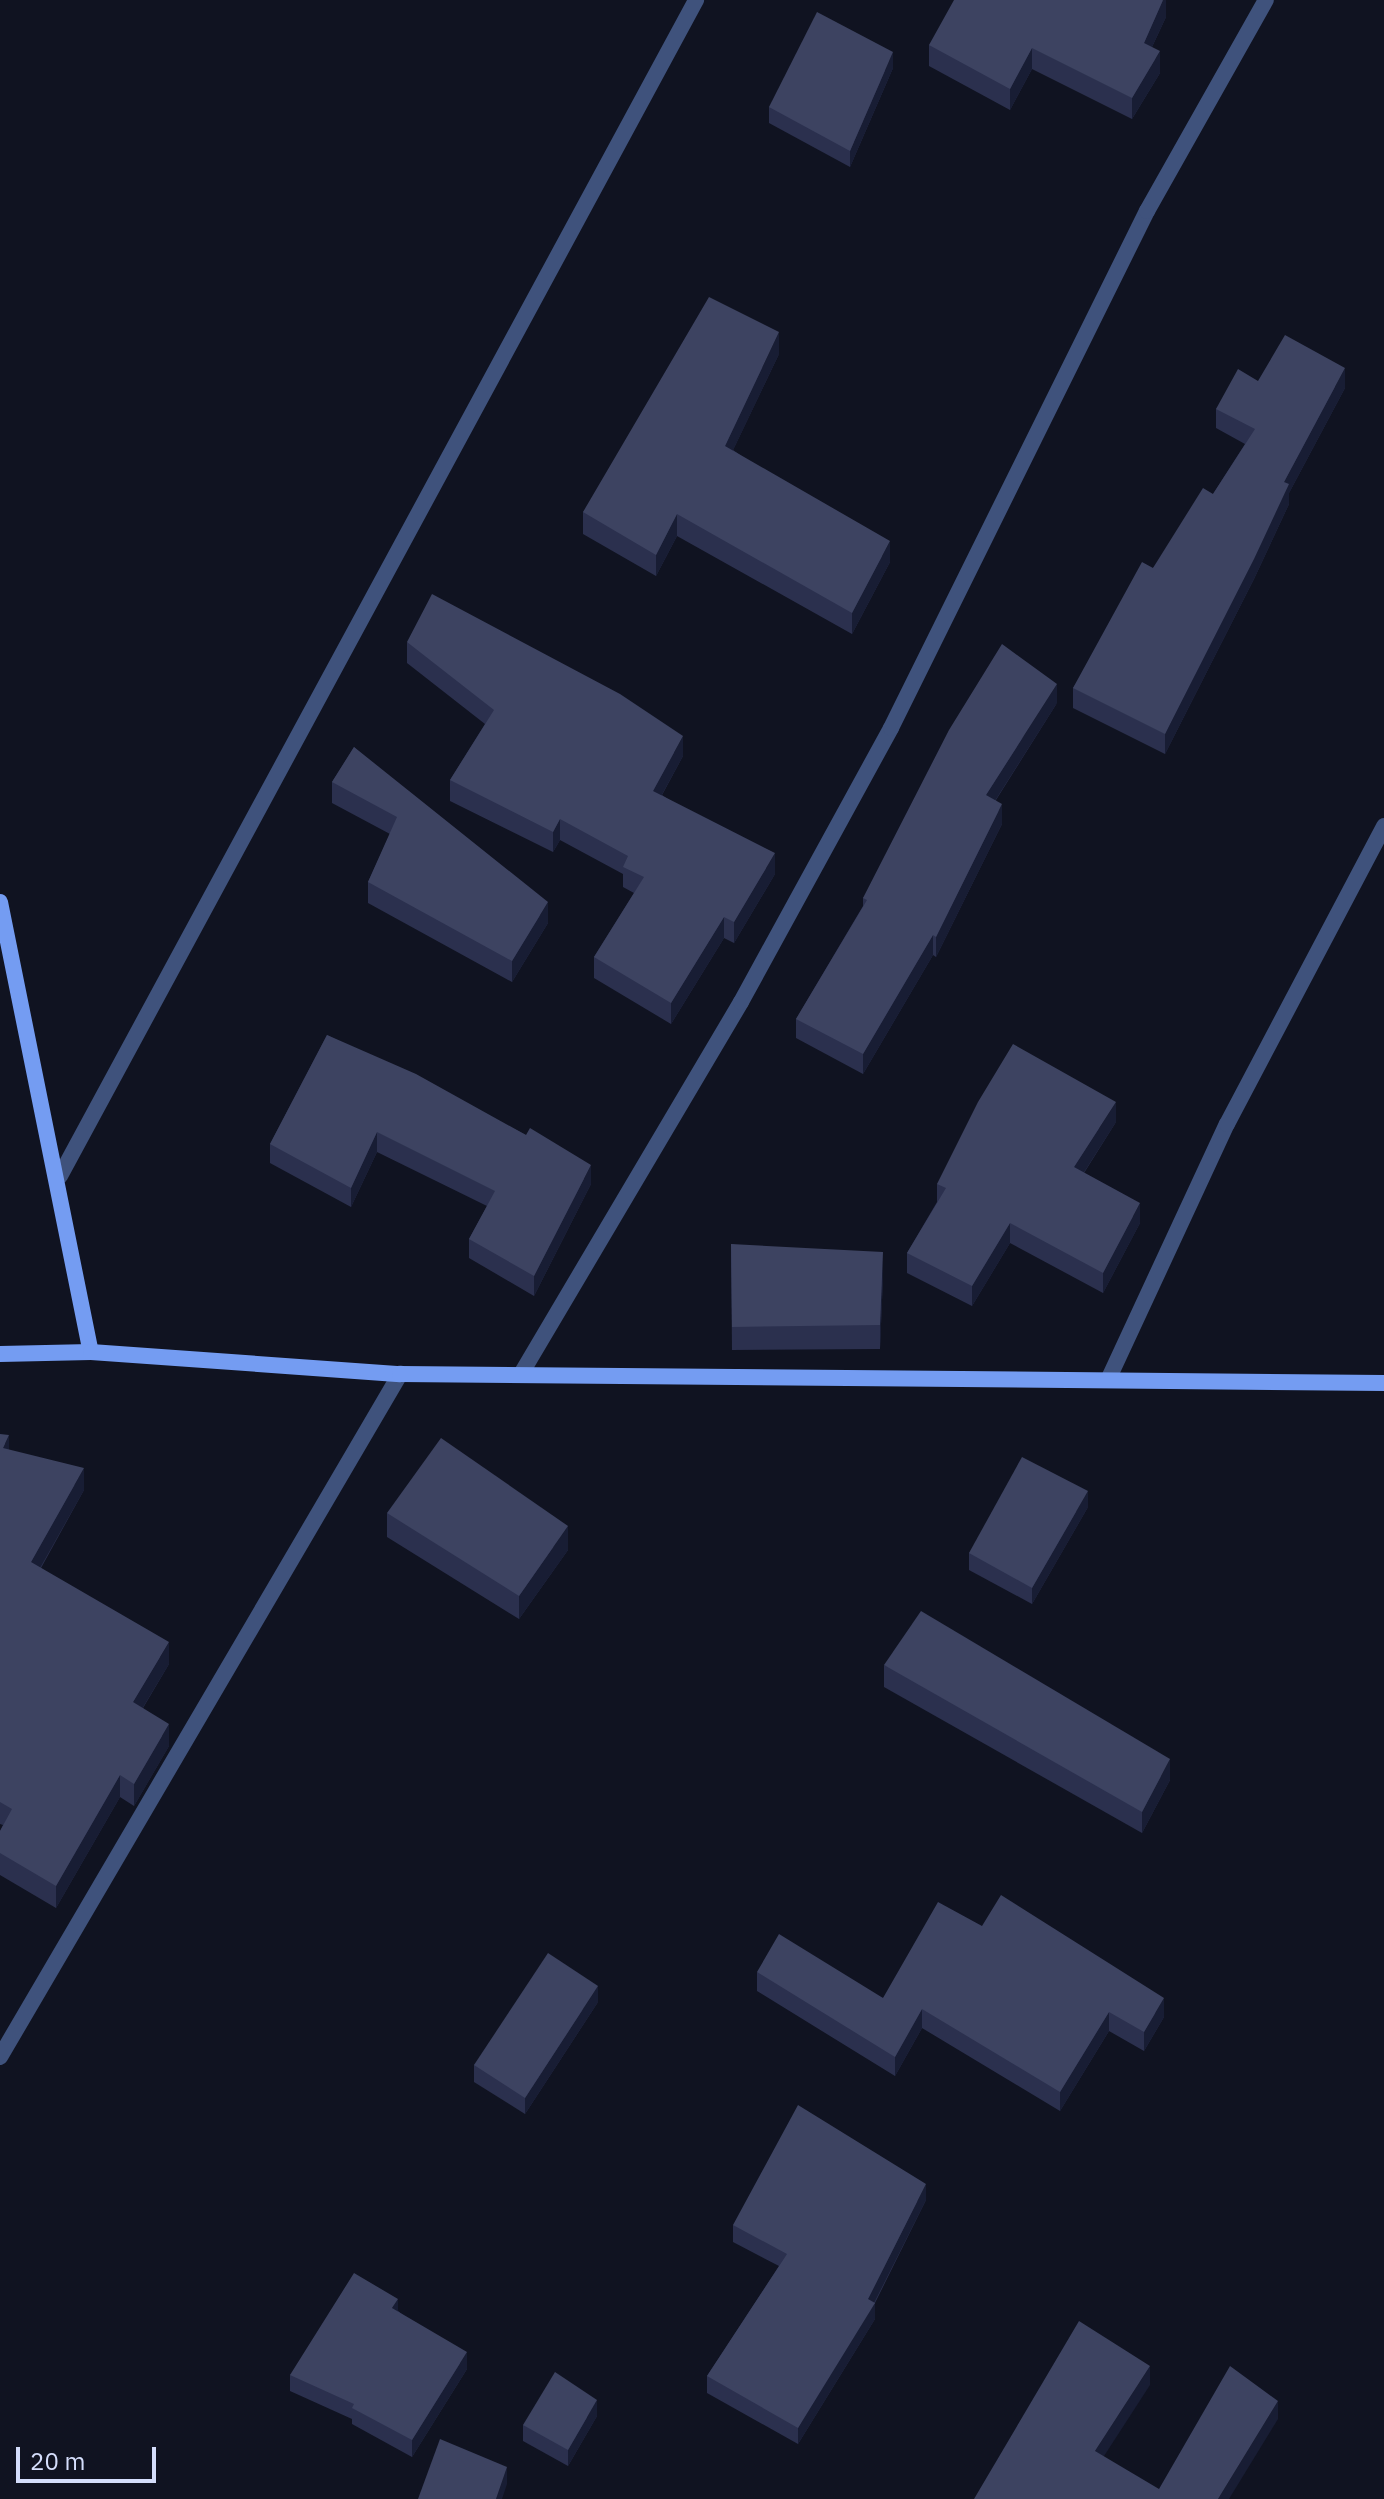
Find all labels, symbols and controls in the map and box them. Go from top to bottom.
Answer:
scale bar [20,2431,160,2481]
text: 20 m [30,2445,85,2477]

